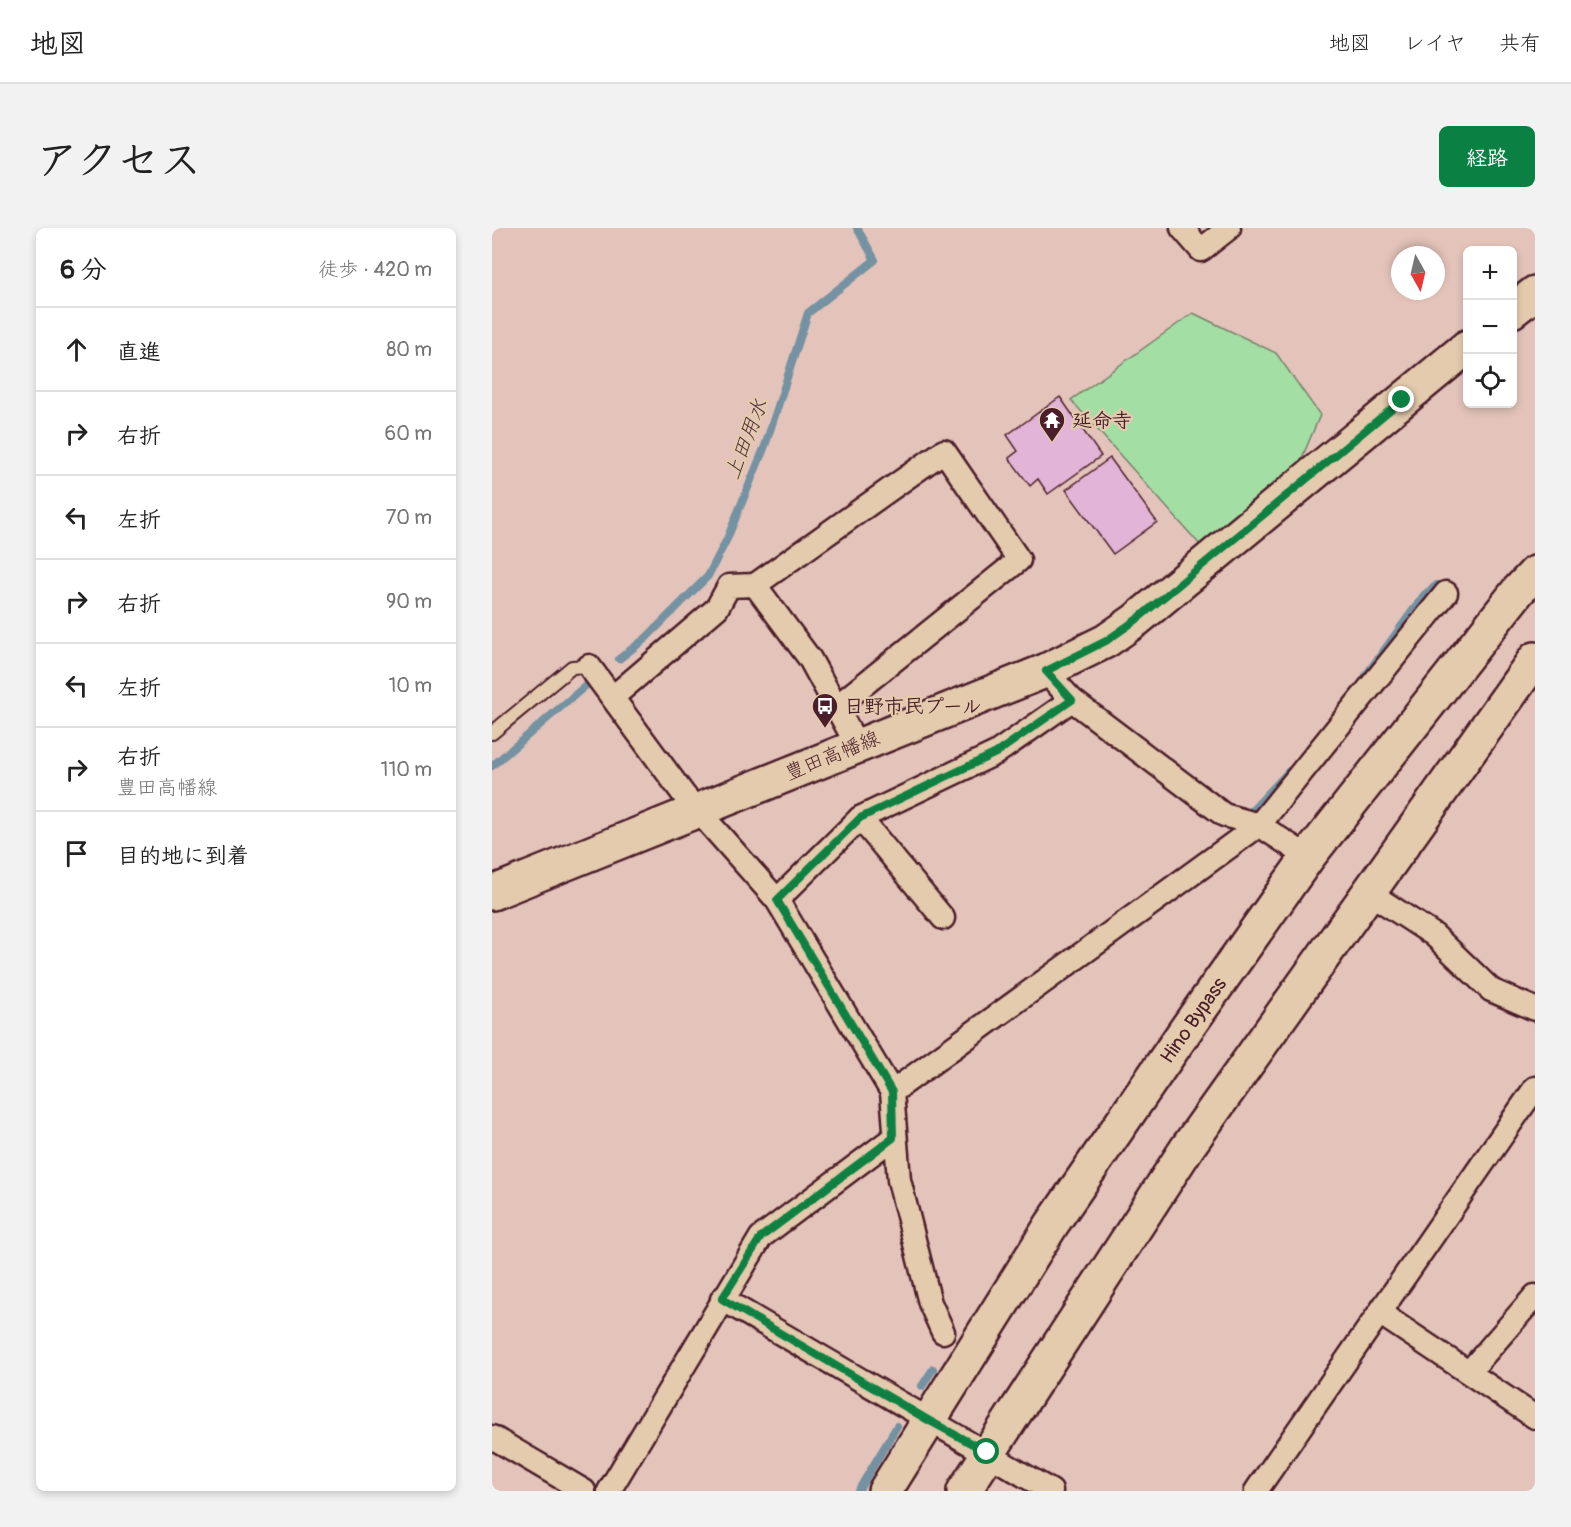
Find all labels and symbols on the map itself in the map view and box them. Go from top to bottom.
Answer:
north arrow [1391,246,1445,300]
route end [1388,386,1414,412]
water label: 上田用水 [719,395,774,483]
temple icon: 延命寺 [1037,405,1067,443]
place label: 延命寺 [1072,408,1132,433]
bus stop icon: 日野市民プール [810,691,840,729]
place label: 日野市民プール [844,694,982,719]
street label: 豊田高幡線 [781,725,883,786]
street label: Hino Bypass [1155,972,1232,1068]
route start [973,1438,999,1464]

